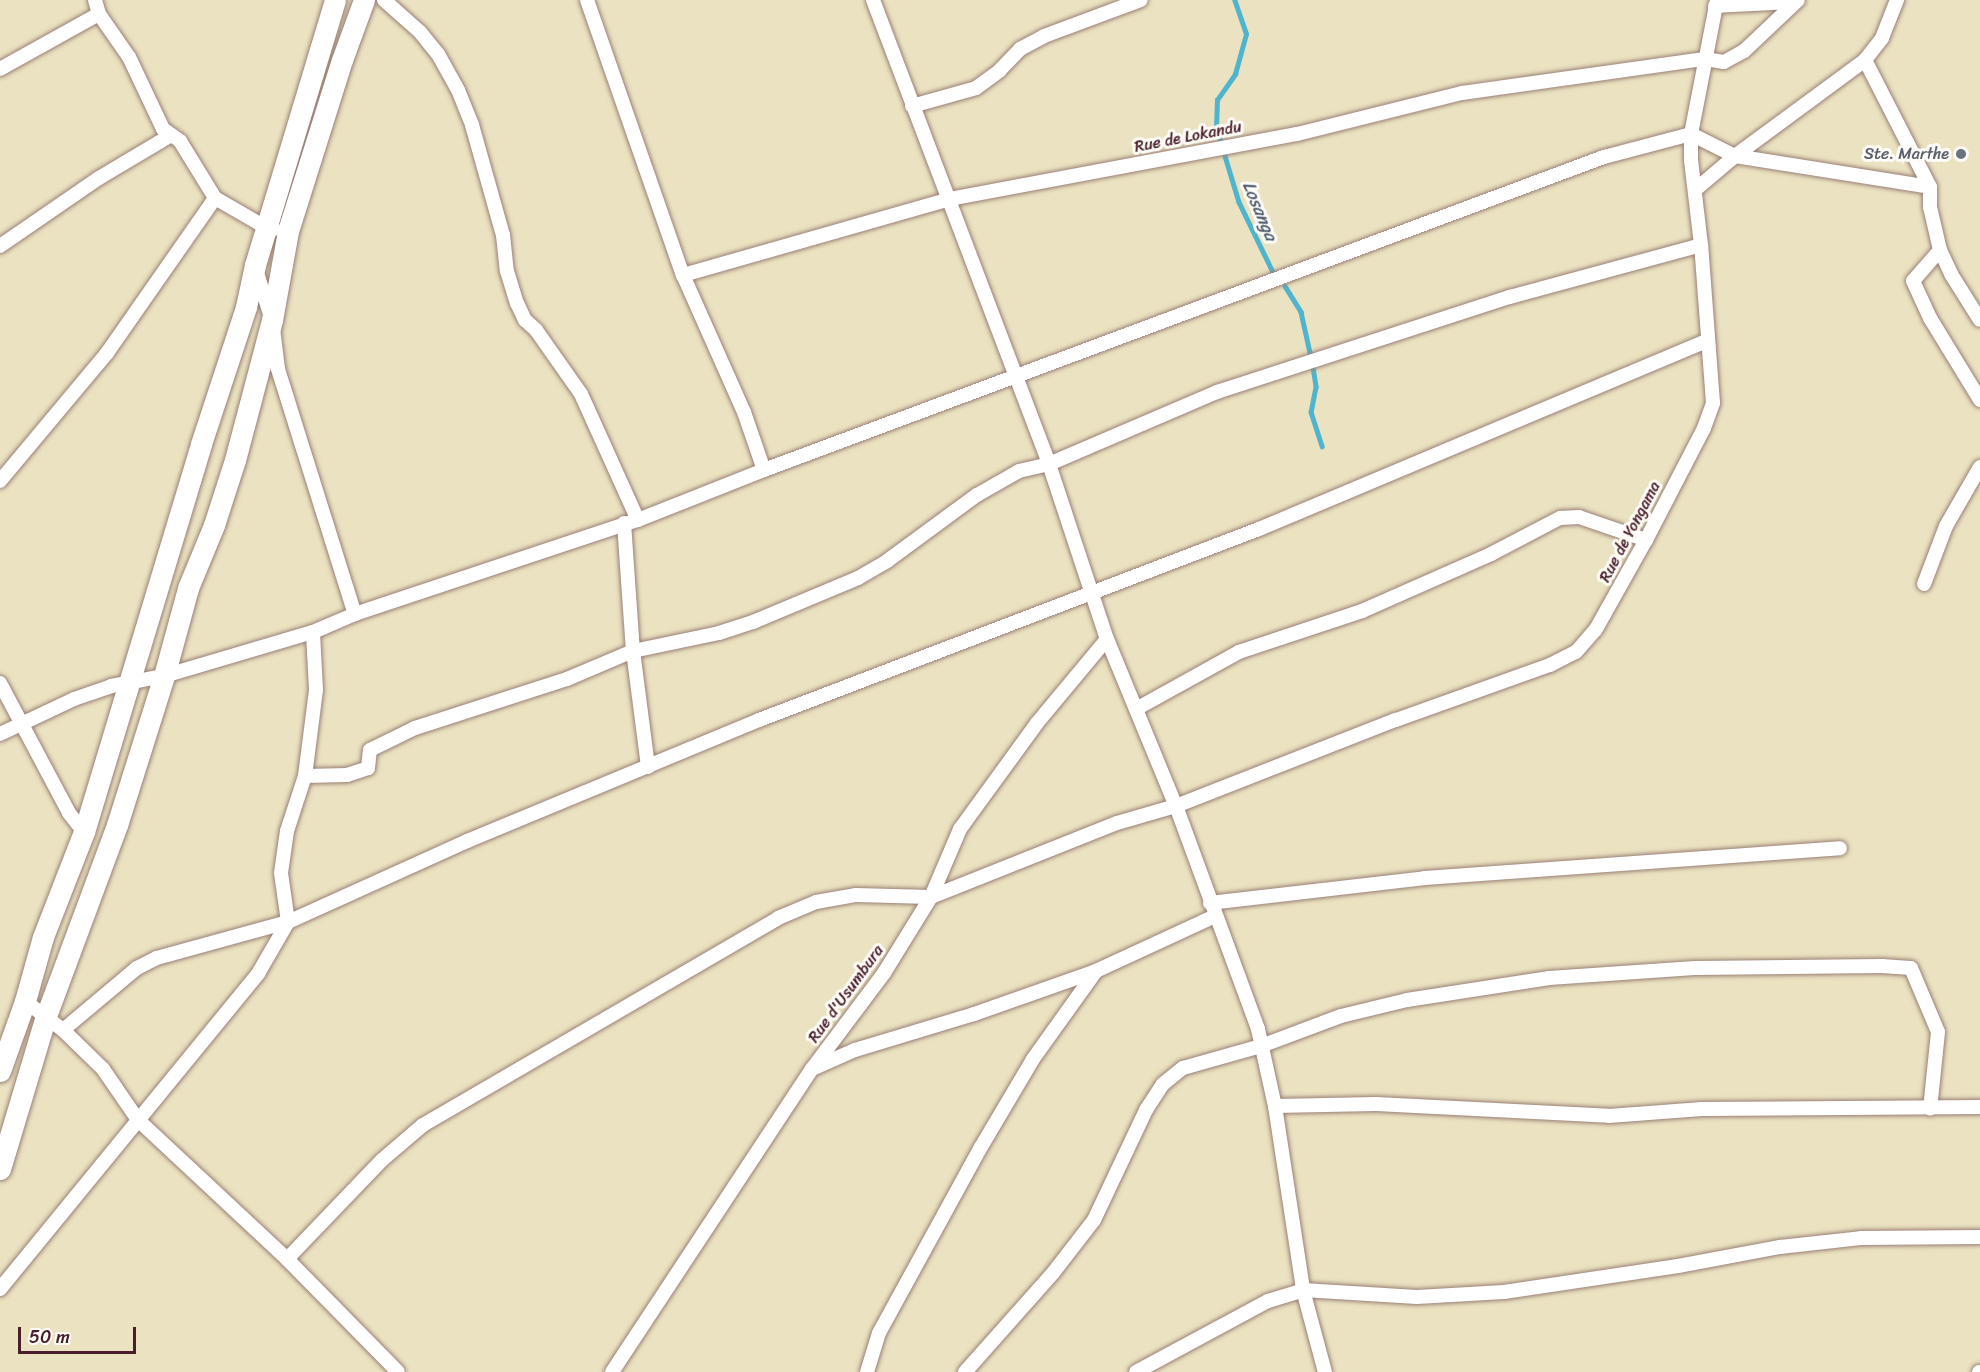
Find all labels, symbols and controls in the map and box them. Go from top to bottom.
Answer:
street label: Rue de Lokandu [1133,117,1243,157]
place label: Ste. Marthe [1863,144,1949,164]
marker: Ste. Marthe [1954,147,1968,161]
water label: Losanga [1238,178,1282,244]
street label: Rue de Yongama [1595,478,1665,586]
street label: Rue d'Usumbura [804,941,888,1047]
scale bar [21,1315,140,1353]
text: 50 m [29,1321,70,1353]

